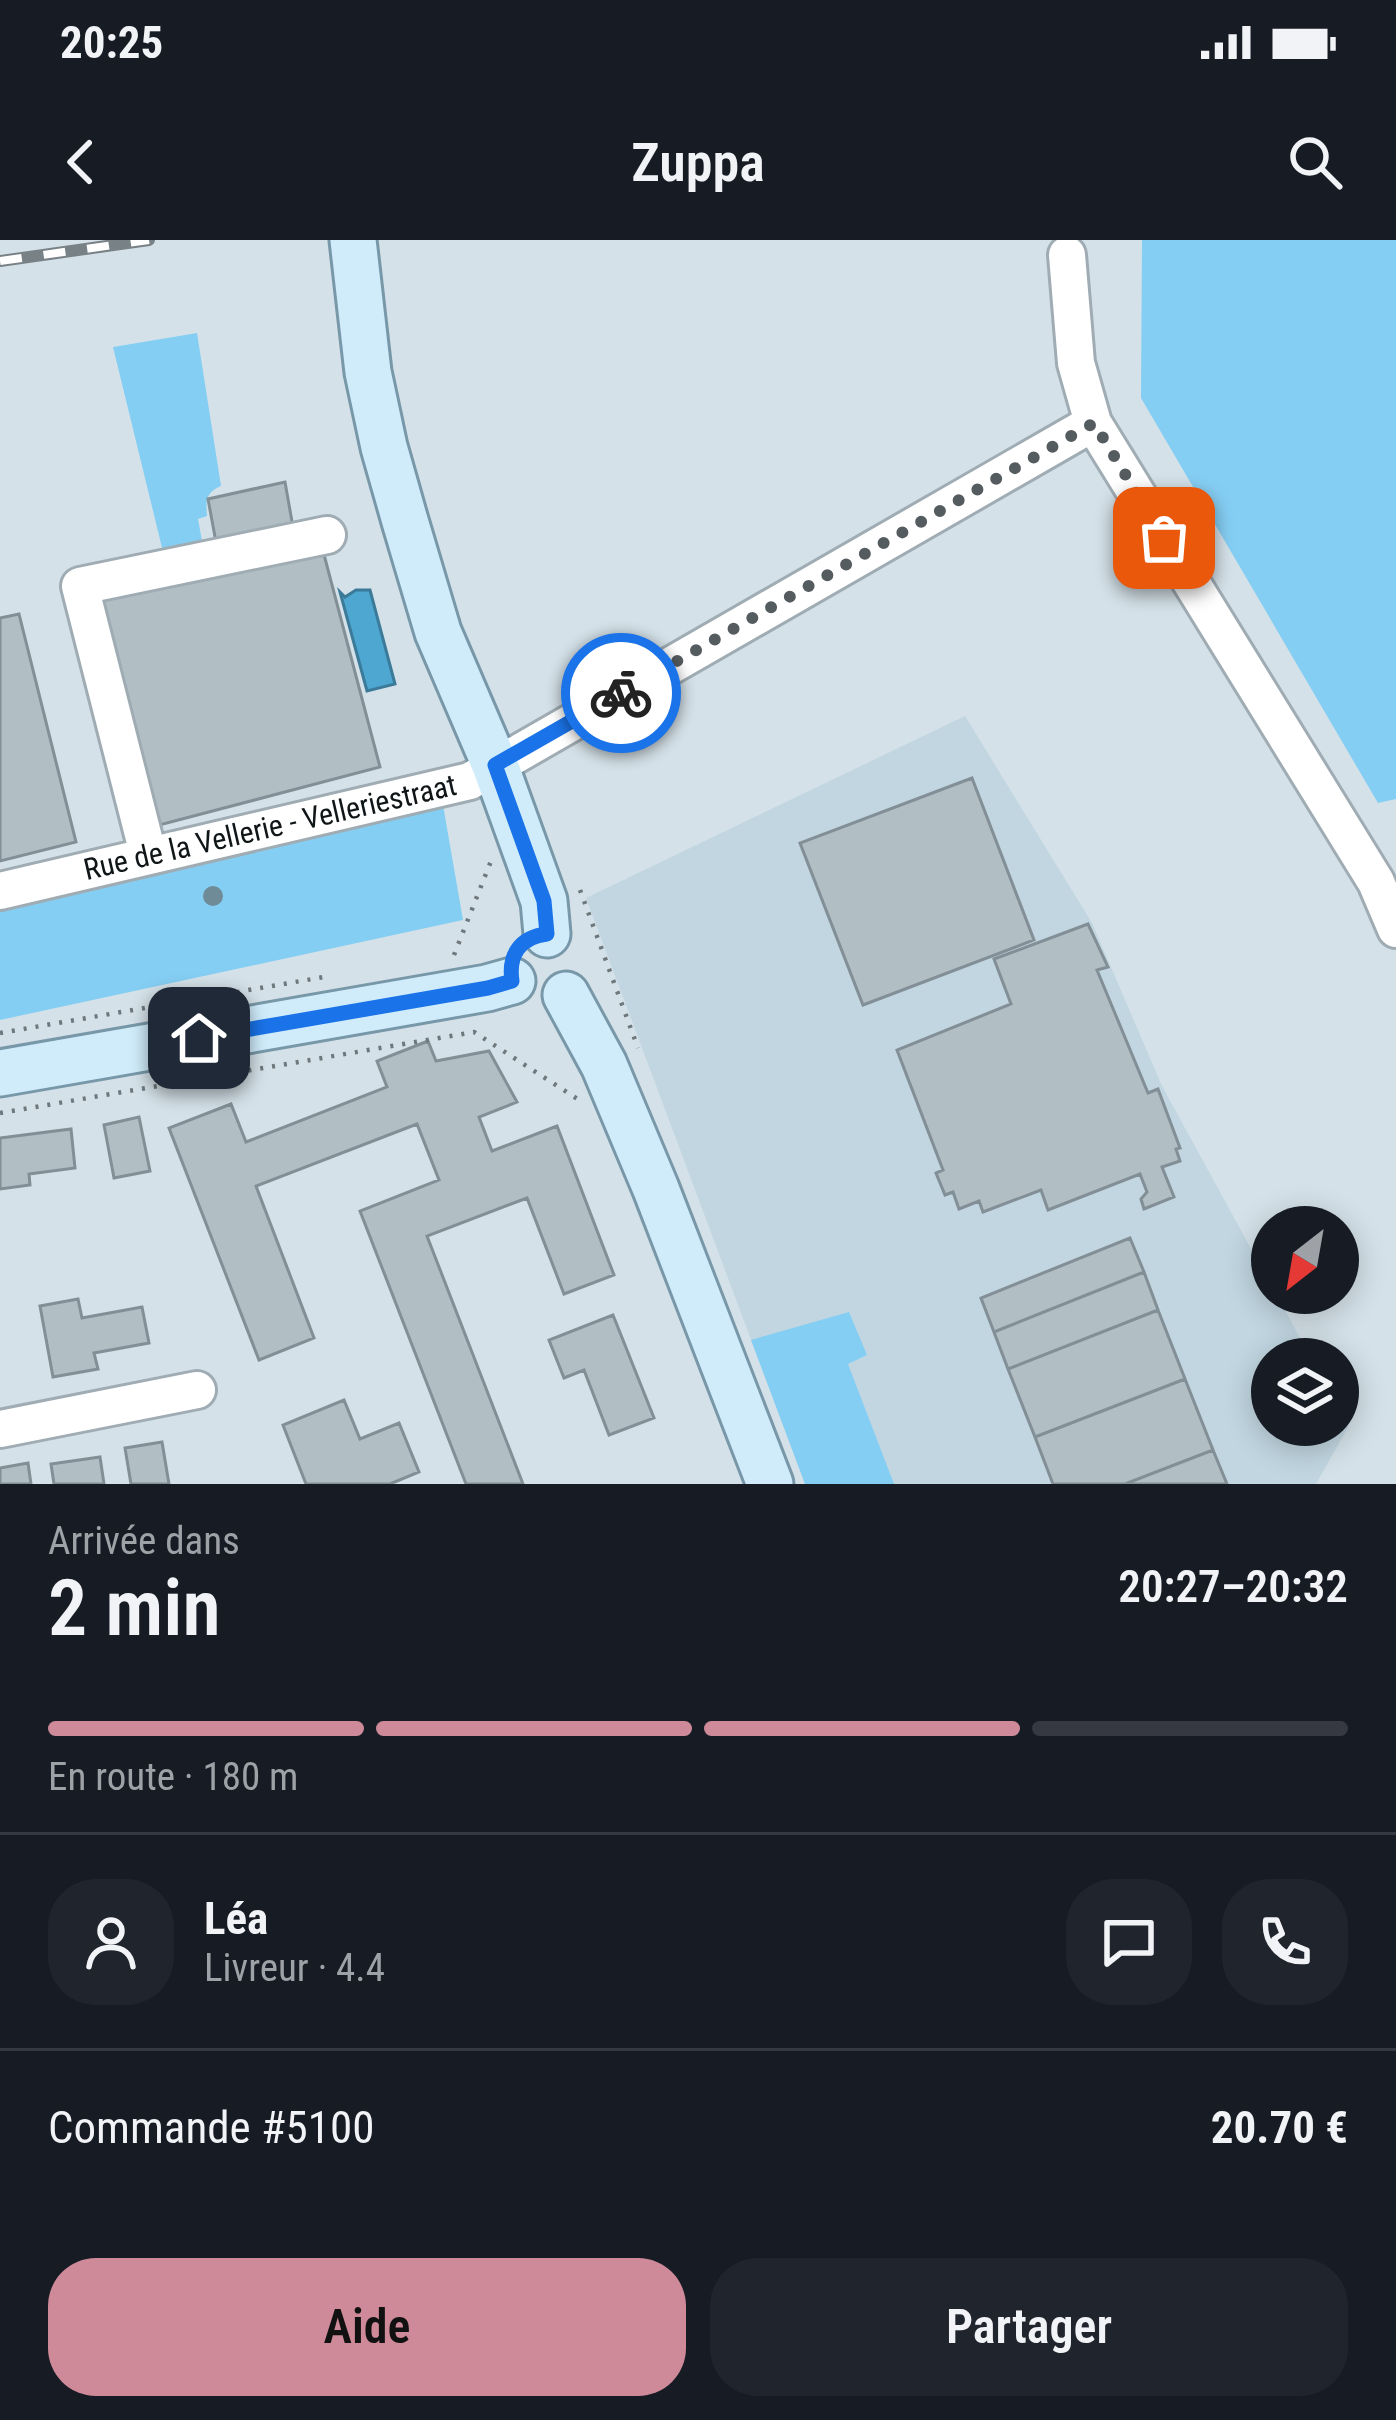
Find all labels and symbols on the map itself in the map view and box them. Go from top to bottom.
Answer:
pin [1113,487,1215,589]
courier [561,633,681,753]
street label: Rue de la Vellerie - Velleriestraat [80,767,460,887]
pin [148,987,250,1089]
north arrow [1251,1206,1359,1314]

